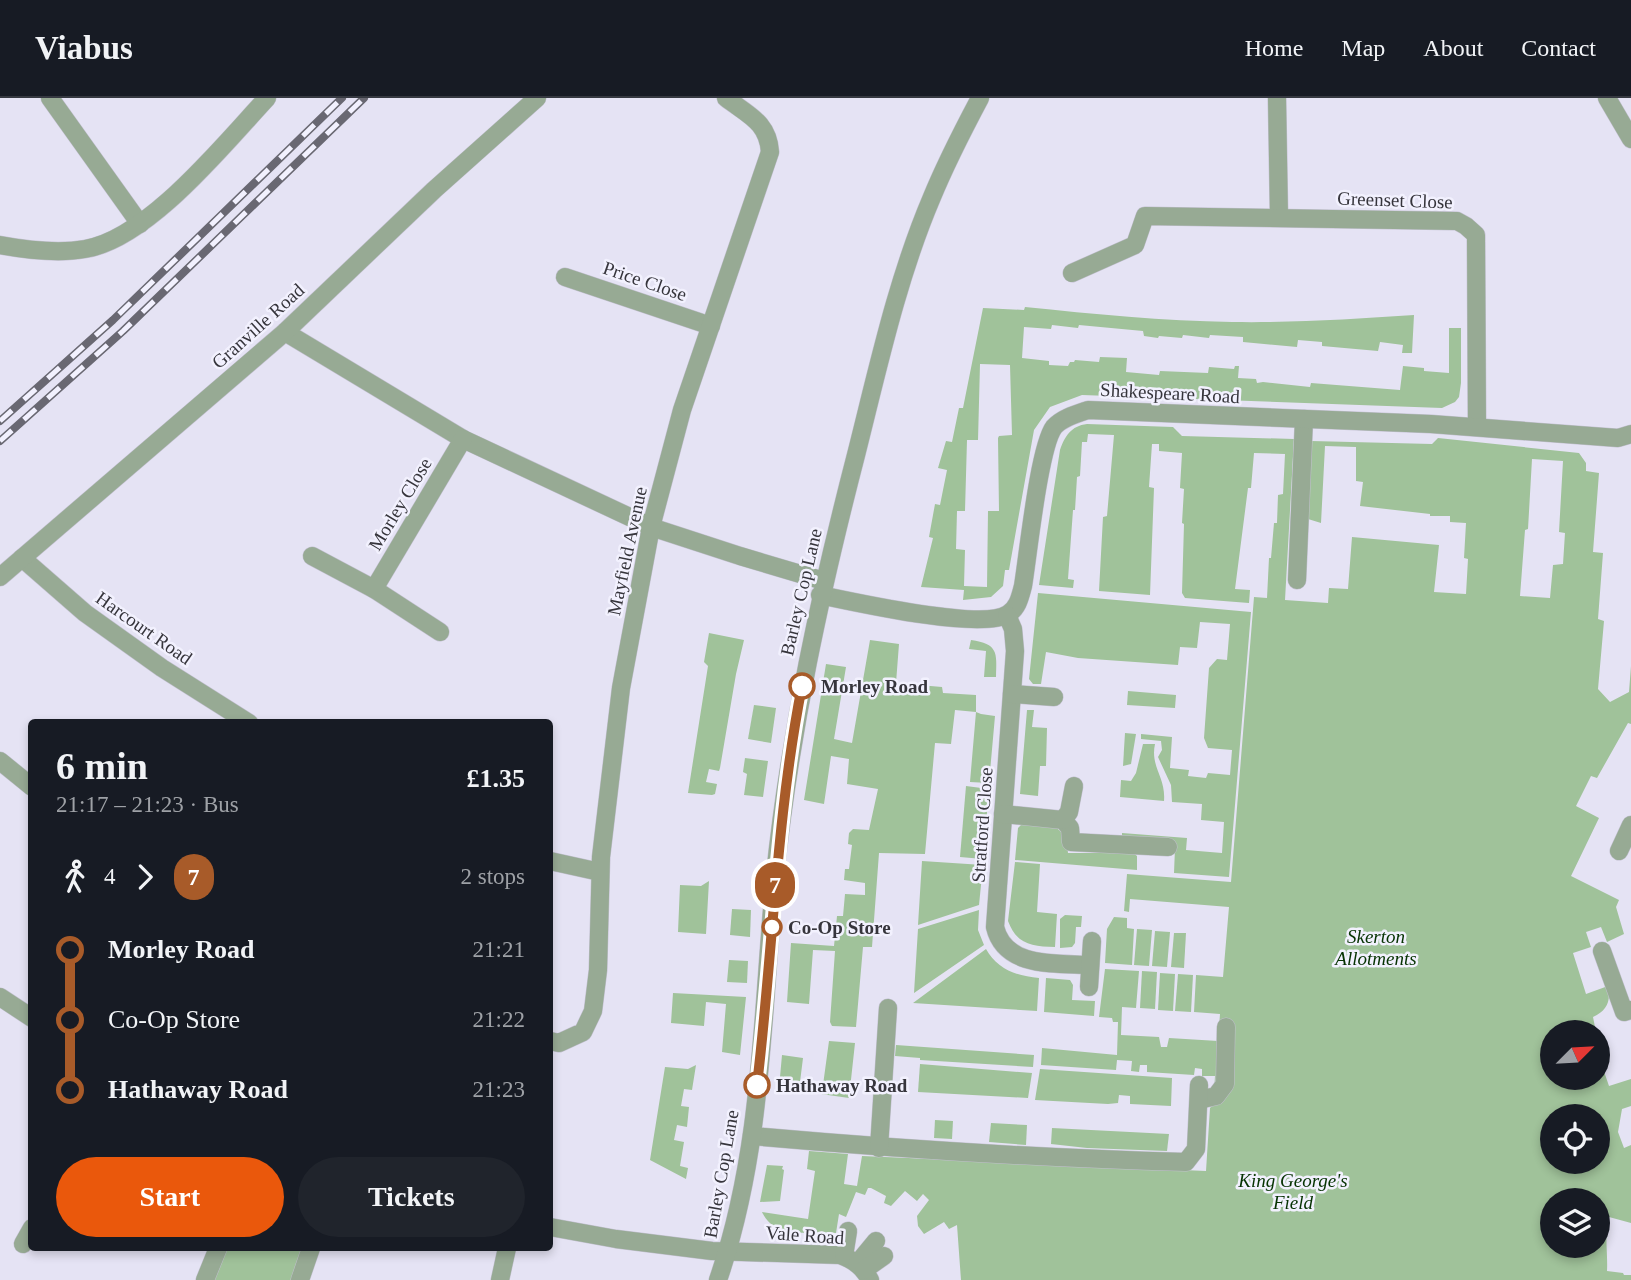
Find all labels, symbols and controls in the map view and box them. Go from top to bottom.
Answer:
text: Viabus [35,30,133,66]
text: Home [1245,35,1303,61]
text: Map [1341,35,1385,61]
text: About [1423,35,1483,61]
text: Contact [1521,35,1596,61]
street label: Greenset Close [1337,187,1453,213]
street label: Price Close [600,257,690,305]
street label: Granville Road [208,279,309,373]
street label: Shakespeare Road [1100,379,1241,407]
street label: Morley Close [364,454,436,554]
street label: Mayfield Avenue [603,485,651,617]
street label: Barley Cop Lane [776,526,826,658]
street label: Harcourt Road [92,587,196,669]
marker: Morley Road [789,673,815,699]
place label: Morley Road [821,676,929,697]
text: 6 min [56,745,148,787]
text: £1.35 [467,764,525,793]
street label: Stratford Close [967,767,997,883]
text: 21:17 – 21:23 · Bus [56,792,239,817]
icon: walk [56,858,94,896]
icon: forward [126,858,164,896]
line badge: 7 [752,862,798,908]
text: 4 [104,864,116,889]
text: 7 [188,864,200,890]
text: 2 stops [460,864,525,889]
text: 7 [769,872,781,898]
marker: Co-Op Store [762,917,782,937]
place label: Co-Op Store [788,917,891,938]
park label: Skerton Allotments [1333,926,1417,969]
text: Morley Road [108,935,255,964]
text: 21:21 [473,937,525,962]
text: Co-Op Store [108,1005,240,1034]
text: 21:22 [473,1007,525,1032]
north arrow [1540,1020,1610,1090]
map controls [1540,1020,1610,1258]
marker: Hathaway Road [744,1072,770,1098]
text: Hathaway Road [108,1075,288,1104]
place label: Hathaway Road [776,1075,908,1096]
text: 21:23 [473,1077,525,1102]
button: locate [1540,1104,1610,1174]
street label: Barley Cop Lane [699,1108,743,1240]
button: Start [56,1157,284,1237]
button: Tickets [298,1157,525,1237]
park label: King George's Field [1237,1170,1348,1213]
button: layers [1540,1188,1610,1258]
street label: Vale Road [765,1222,845,1248]

